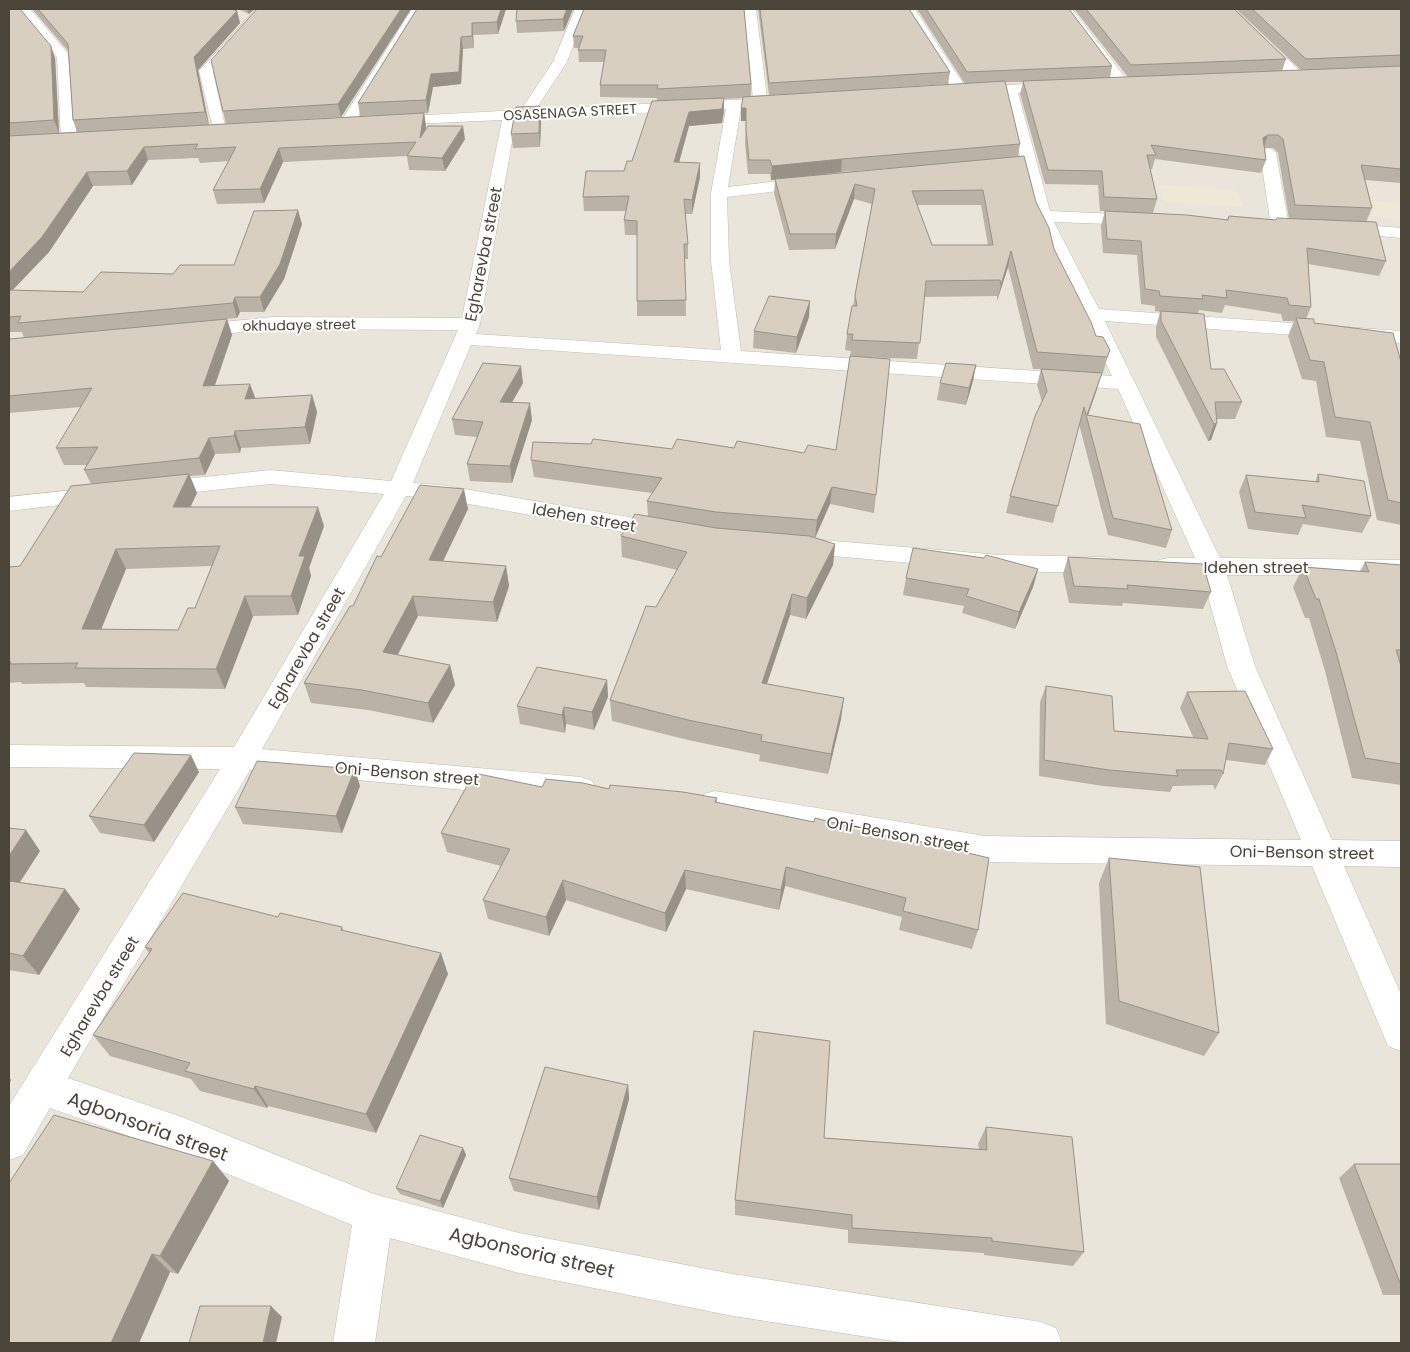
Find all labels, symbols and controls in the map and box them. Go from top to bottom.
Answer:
street label: OSASENAGA STREET [503,98,638,125]
street label: Egharevba street [459,185,508,323]
street label: okhudaye street [242,314,356,336]
street label: Idehen street [530,497,638,538]
street label: Idehen street [1203,556,1309,579]
street label: Egharevba street [262,583,351,713]
street label: Oni-Benson street [334,756,480,791]
street label: Oni-Benson street [825,811,971,858]
street label: Oni-Benson street [1230,840,1375,865]
street label: Egharevba street [54,932,145,1061]
street label: Agbonsoria street [64,1085,232,1168]
street label: Agbonsoria street [447,1220,617,1285]

